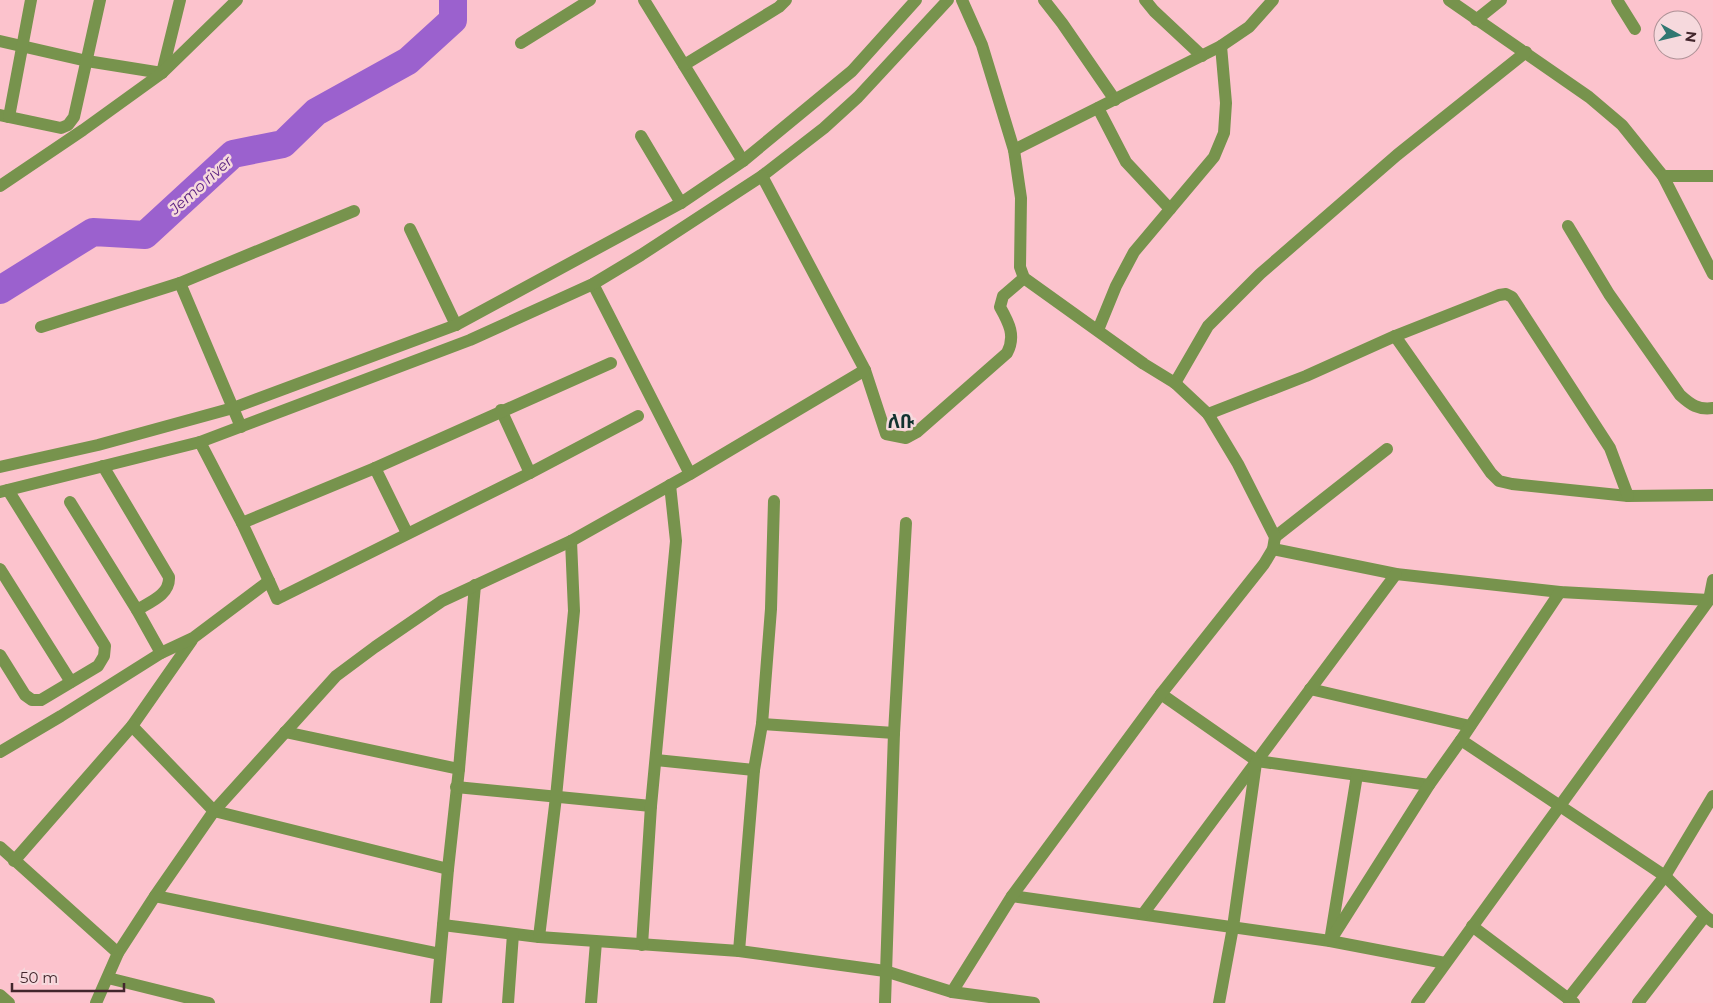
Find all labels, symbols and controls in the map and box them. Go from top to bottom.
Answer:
north arrow [1653,10,1703,60]
text: N [1681,30,1701,44]
water label: Jemo river [164,151,237,219]
district label: ለቡ [888,410,915,433]
scale bar [12,960,125,992]
text: 50 m [20,968,58,987]

